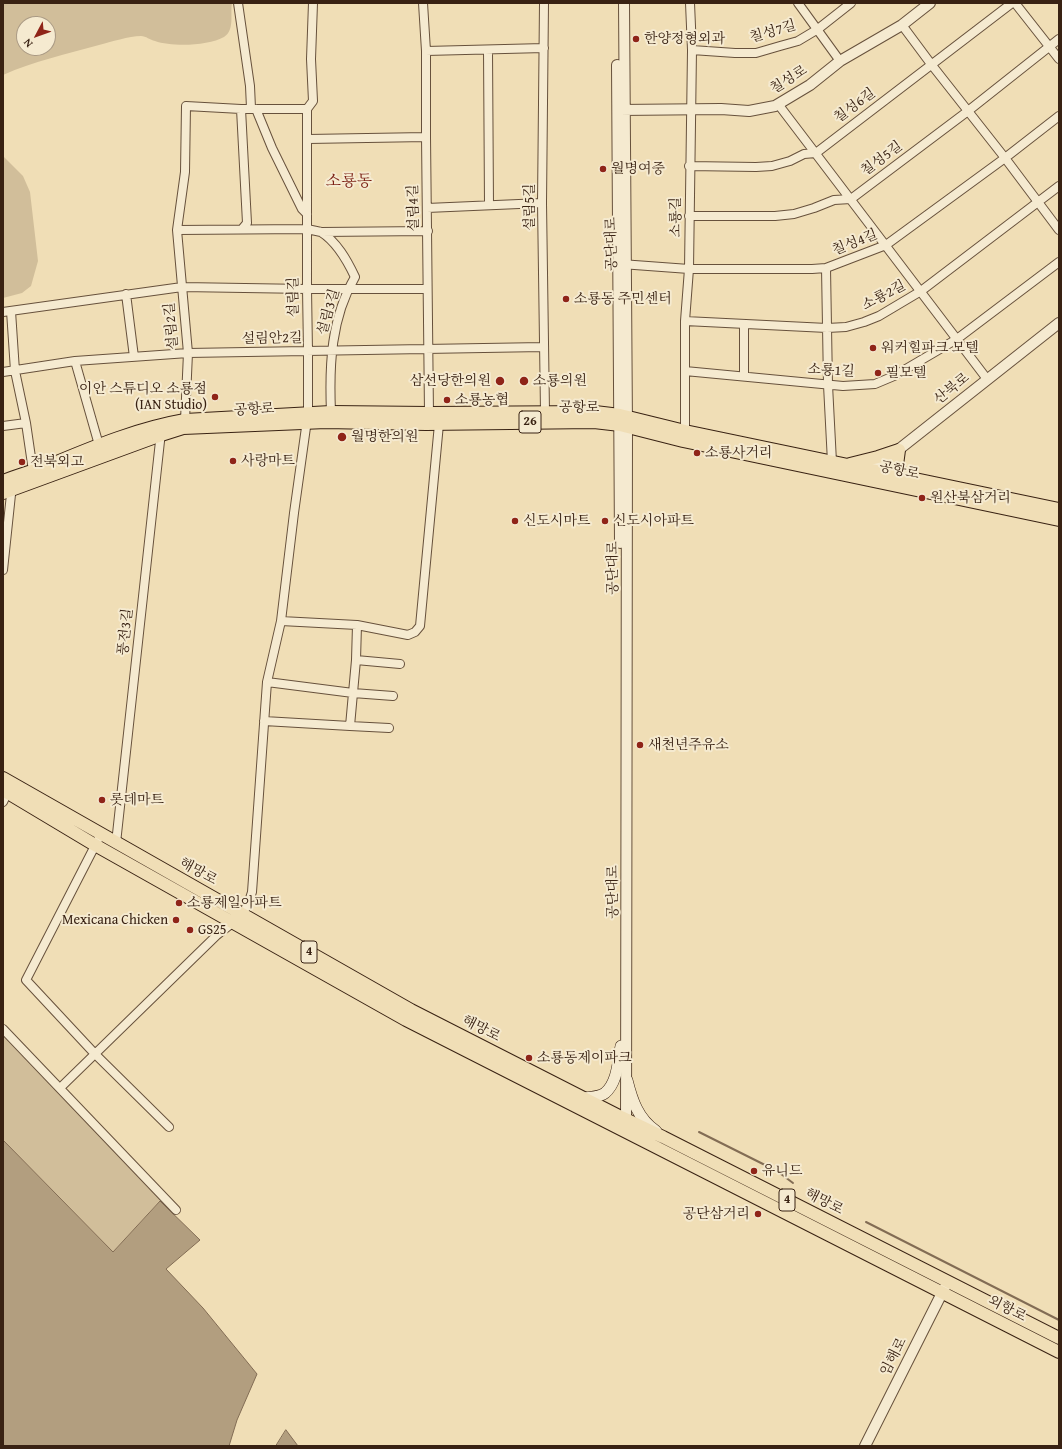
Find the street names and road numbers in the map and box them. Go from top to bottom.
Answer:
street label: 칠성7길 [748,17,798,47]
street label: 칠성로 [767,62,811,98]
street label: 칠성6길 [831,85,879,127]
street label: 칠성5길 [858,138,906,180]
street label: 설림5길 [522,183,538,231]
street label: 설림4길 [405,184,423,232]
street label: 소룡길 [668,197,684,237]
street label: 공단대로 [603,217,621,271]
street label: 칠성4길 [830,226,880,260]
street label: 설림길 [285,277,303,317]
street label: 소룡2길 [859,277,909,315]
street label: 설림3길 [314,287,344,337]
street label: 설림2길 [162,302,182,350]
street label: 설림안2길 [241,330,303,348]
street label: 소룡1길 [807,361,855,381]
street label: 산북로 [931,370,973,408]
street label: 공항로 [559,399,599,417]
street label: 공항로 [233,401,275,419]
road number: 26 [519,411,541,433]
street label: 공항로 [877,459,921,483]
street label: 공단대로 [605,541,621,595]
street label: 풍전3길 [115,608,137,656]
street label: 해망로 [176,855,220,889]
street label: 공단대로 [605,865,621,919]
road number: 4 [301,941,317,963]
street label: 해망로 [459,1012,503,1046]
street label: 해망로 [802,1185,846,1219]
road number: 4 [779,1189,795,1211]
street label: 외항로 [985,1292,1029,1326]
street label: 임해로 [877,1335,911,1379]

